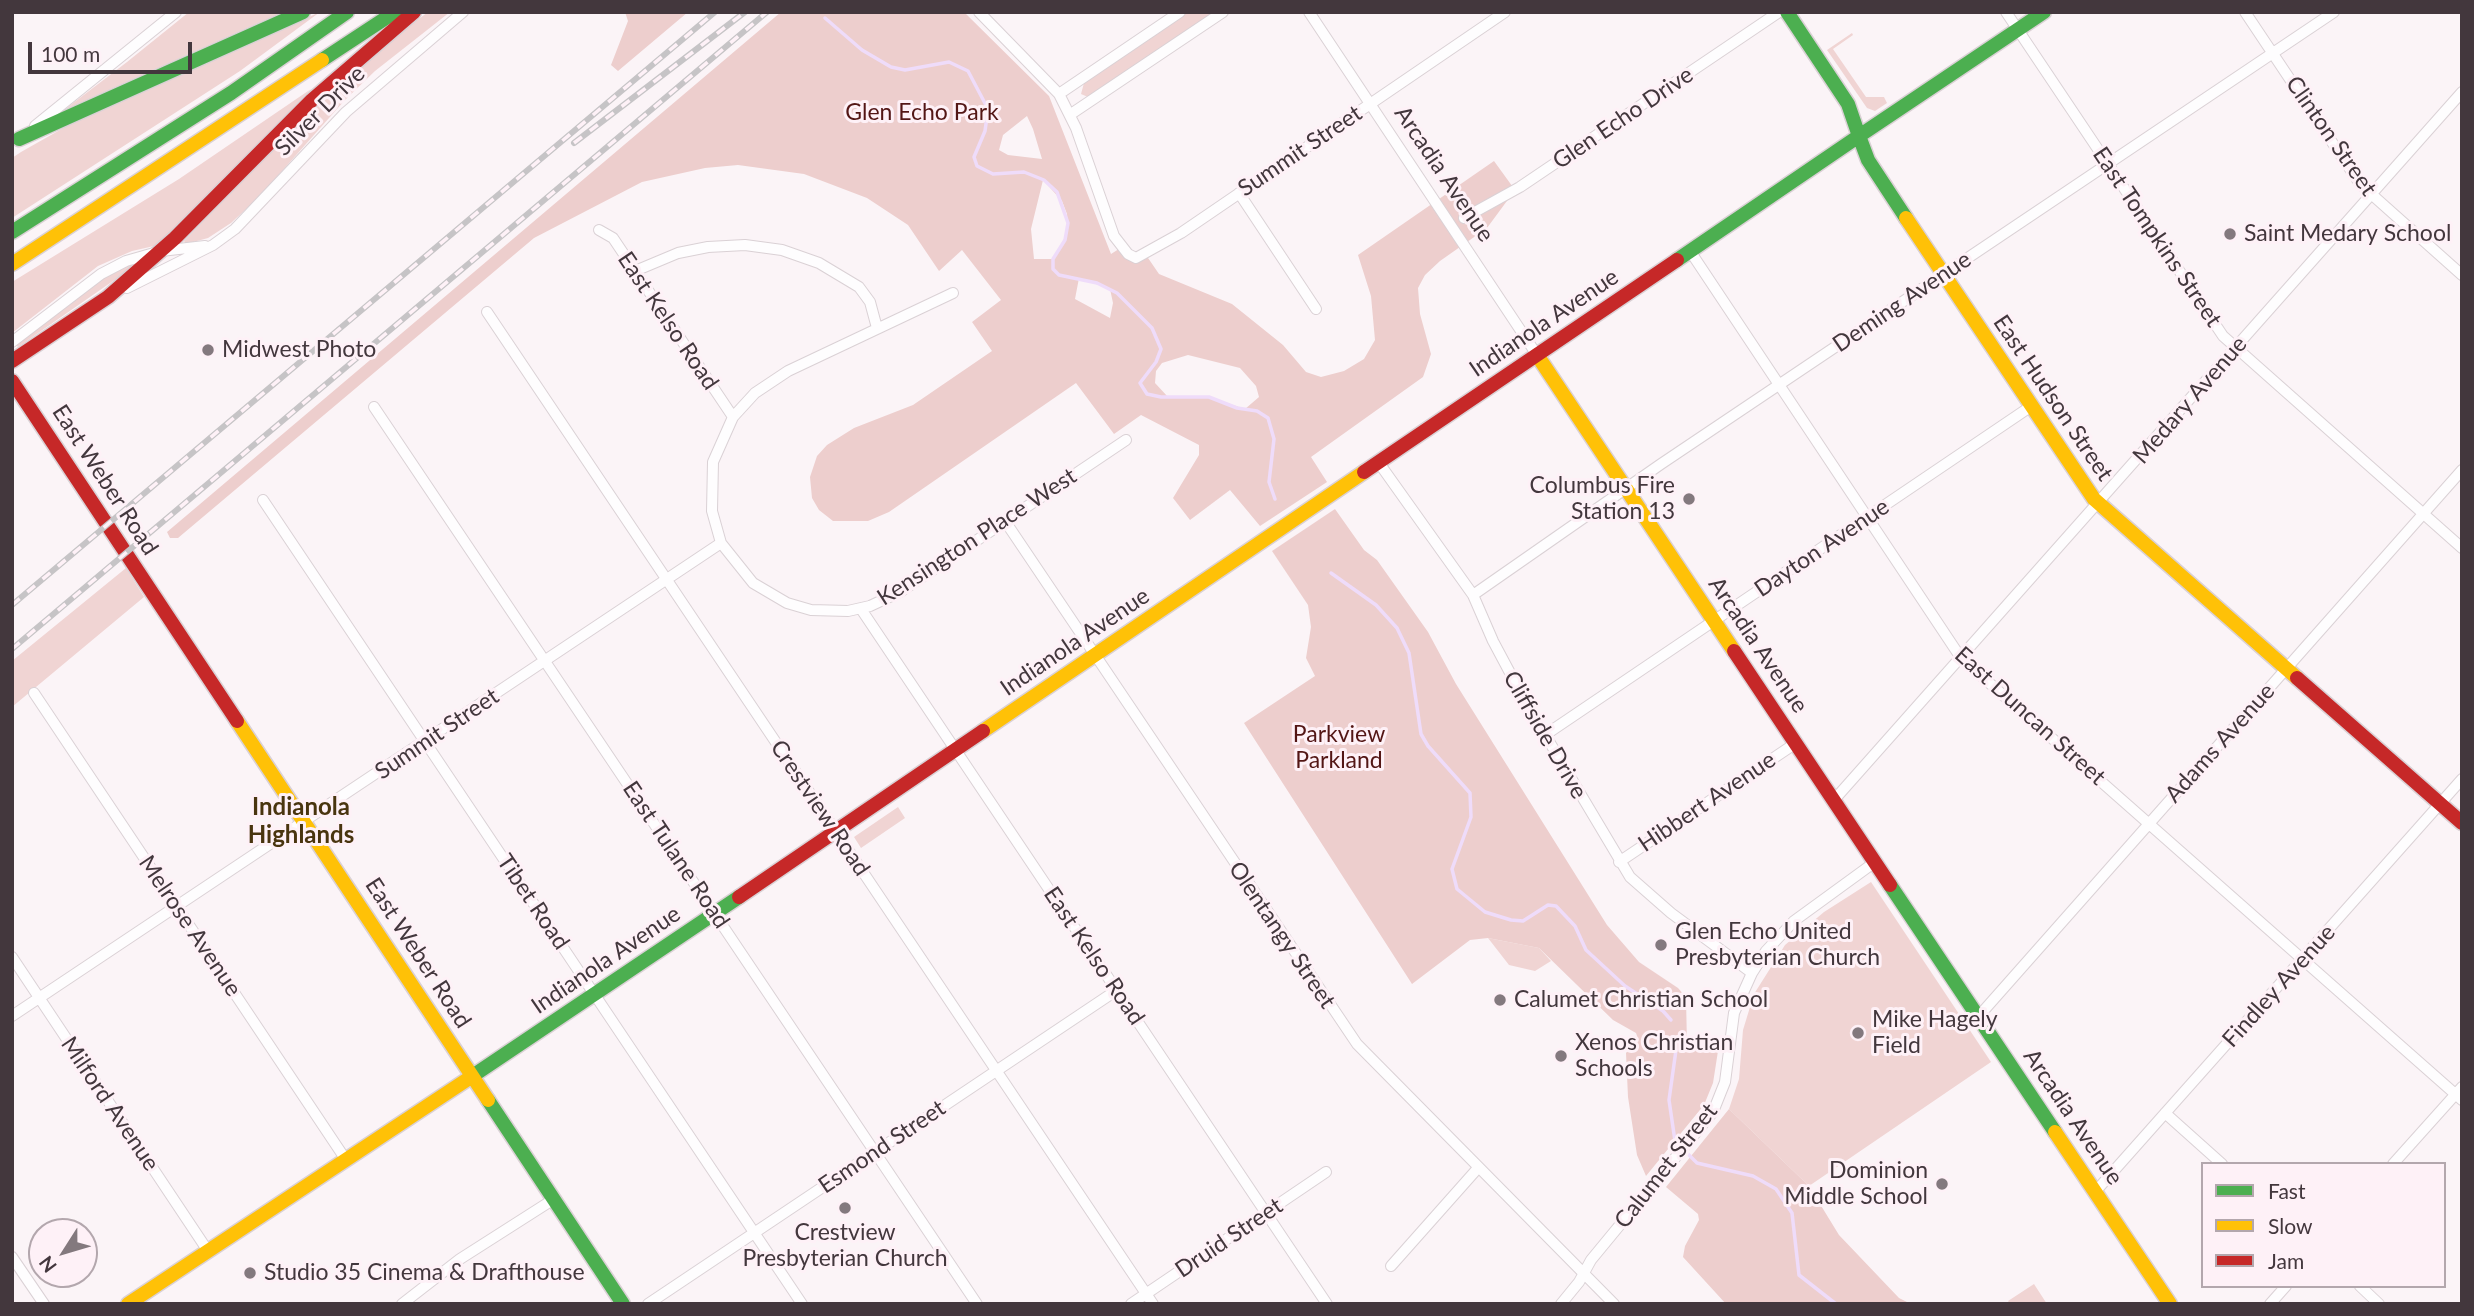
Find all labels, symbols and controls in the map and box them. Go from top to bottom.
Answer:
scale bar [32,28,196,72]
text: 100 m [41,41,100,66]
street label: Silver Drive [269,60,371,162]
street label: Glen Echo Drive [1548,61,1698,175]
street label: Clinton Street [2280,71,2382,201]
park label: Glen Echo Park [845,99,999,127]
street label: Summit Street [1233,100,1367,202]
street label: Arcadia Avenue [1388,101,1500,247]
street label: East Tompkins Street [2087,142,2227,332]
place label: Saint Medary School [2244,220,2451,248]
marker: Saint Medary School [2222,226,2238,242]
street label: Deming Avenue [1828,246,1976,358]
street label: East Kelso Road [612,247,724,395]
street label: Indianola Avenue [1464,263,1624,383]
street label: East Hudson Street [1987,310,2119,486]
street label: Medary Avenue [2127,331,2253,469]
place label: Midwest Photo [222,336,376,364]
marker: Midwest Photo [200,342,216,358]
street label: East Weber Road [46,400,164,560]
street label: Kensington Place West [872,462,1082,612]
place label: Columbus Fire Station 13 [1530,472,1675,526]
marker: Columbus Fire Station 13 [1681,491,1697,507]
street label: Dayton Avenue [1749,493,1895,603]
street label: Arcadia Avenue [1702,572,1814,718]
street label: Indianola Avenue [995,582,1155,702]
street label: East Duncan Street [1949,641,2111,791]
street label: Cliffside Drive [1497,666,1593,804]
street label: Adams Avenue [2159,678,2281,808]
street label: Summit Street [370,683,504,785]
park label: Parkview Parkland [1293,721,1385,775]
street label: Crestview Road [764,735,876,881]
street label: Hibbert Avenue [1633,746,1781,858]
street label: East Tulane Road [617,776,735,934]
district label: Indianola Highlands [248,793,354,849]
street label: Tibet Road [491,849,575,955]
street label: Melrose Avenue [133,850,247,1002]
street label: Olentangy Street [1223,856,1341,1014]
street label: East Weber Road [359,873,477,1033]
street label: East Kelso Road [1038,882,1150,1030]
street label: Indianola Avenue [526,900,686,1020]
place label: Glen Echo United Presbyterian Church [1675,918,1880,972]
street label: Findley Avenue [2217,919,2341,1053]
marker: Glen Echo United Presbyterian Church [1653,937,1669,953]
place label: Calumet Christian School [1514,986,1768,1014]
marker: Calumet Christian School [1492,992,1508,1008]
place label: Mike Hagely Field [1872,1006,1998,1060]
marker: Mike Hagely Field [1850,1025,1866,1041]
place label: Xenos Christian Schools [1575,1029,1733,1083]
street label: Milford Avenue [55,1032,165,1176]
street label: Arcadia Avenue [2017,1044,2129,1190]
marker: Xenos Christian Schools [1553,1048,1569,1064]
street label: Esmond Street [813,1094,951,1200]
street label: Calumet Street [1609,1098,1723,1234]
place label: Dominion Middle School [1784,1157,1928,1211]
legend [2201,1162,2446,1288]
marker: Dominion Middle School [1934,1176,1950,1192]
text: Fast [2268,1178,2305,1203]
street label: Druid Street [1170,1192,1288,1284]
marker: Crestview Presbyterian Church [837,1200,853,1216]
text: Slow [2268,1213,2312,1238]
north arrow [28,1218,98,1288]
place label: Crestview Presbyterian Church [742,1219,948,1273]
text: Jam [2268,1248,2304,1273]
text: N [34,1252,61,1278]
place label: Studio 35 Cinema & Drafthouse [264,1259,585,1287]
marker: Studio 35 Cinema & Drafthouse [242,1265,258,1281]

